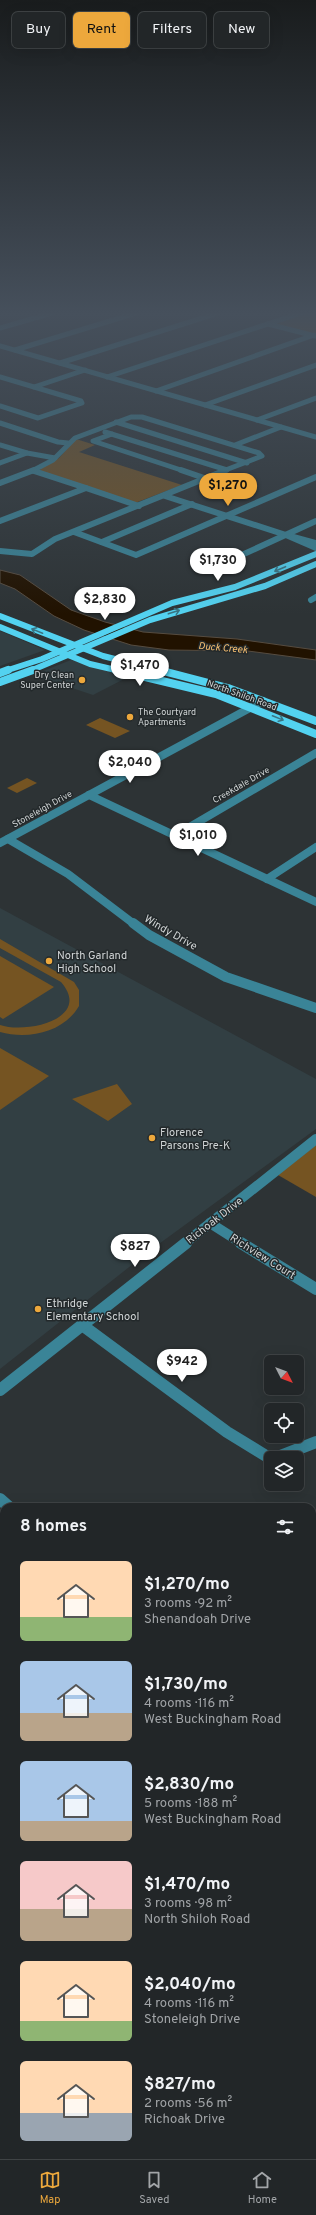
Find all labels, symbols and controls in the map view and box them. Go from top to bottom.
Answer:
chip: Buy [12,12,65,48]
chip: Rent [73,12,130,48]
chip: Filters [138,12,206,48]
chip: New [214,12,269,48]
pin: $1,270 [195,473,261,507]
text: $1,270 [208,478,248,494]
pin: $1,730 [185,548,251,582]
text: $1,730 [199,553,237,569]
one-way arrow [274,566,286,573]
pin: $2,830 [72,587,138,621]
text: $2,830 [83,592,127,608]
one-way arrow [168,608,180,616]
one-way arrow [32,627,44,634]
water label: Duck Creek [198,640,249,657]
pin: $1,470 [107,653,173,687]
text: $1,470 [120,658,160,674]
place label: Dry Clean Super Center [20,670,74,691]
marker: Dry Clean Super Center [77,675,87,685]
street label: North Shiloh Road [205,678,278,713]
place label: The Courtyard Apartments [138,707,196,728]
marker: The Courtyard Apartments [125,712,135,722]
one-way arrow [271,715,283,722]
pin: $2,040 [97,750,163,784]
text: $2,040 [108,755,152,771]
street label: Creekdale Drive [211,765,272,806]
street label: Stoneleigh Drive [10,788,74,830]
pin: $1,010 [165,823,231,857]
text: $1,010 [179,828,217,844]
street label: Windy Drive [141,912,200,954]
place label: North Garland High School [57,949,127,976]
marker: North Garland High School [44,956,54,966]
place label: Florence Parsons Pre-K [160,1126,230,1153]
marker: Florence Parsons Pre-K [147,1133,157,1143]
street label: Richoak Drive [183,1194,246,1247]
street label: Richview Court [227,1231,298,1283]
pin: $827 [111,1234,159,1268]
text: $827 [120,1239,150,1255]
place label: Ethridge Elementary School [46,1297,139,1324]
marker: Ethridge Elementary School [33,1304,43,1314]
pin: $942 [158,1349,206,1383]
text: $942 [166,1354,198,1370]
north arrow [264,1355,304,1395]
map controls [264,1355,304,1491]
button: locate [264,1403,304,1443]
button: layers [264,1451,304,1491]
text: 8 homes [20,1516,87,1538]
icon: filters [274,1516,296,1538]
text: $1,270/mo [144,1574,230,1596]
icon: home [52,1577,100,1625]
text: 3 rooms · 92 m² [144,1596,232,1612]
text: Shenandoah Drive [144,1612,251,1628]
text: $1,730/mo [144,1674,228,1696]
icon: home [52,1677,100,1725]
text: 4 rooms · 116 m² [144,1696,234,1712]
text: West Buckingham Road [144,1712,281,1728]
text: $2,830/mo [144,1774,234,1796]
icon: home [52,1777,100,1825]
text: 5 rooms · 188 m² [144,1796,237,1812]
text: West Buckingham Road [144,1812,281,1828]
text: $1,470/mo [144,1874,230,1896]
icon: home [52,1877,100,1925]
text: 3 rooms · 98 m² [144,1896,232,1912]
text: North Shiloh Road [144,1912,250,1928]
text: $2,040/mo [144,1974,236,1996]
icon: home [52,1977,100,2025]
text: 4 rooms · 116 m² [144,1996,234,2012]
text: Stoneleigh Drive [144,2012,240,2028]
text: $827/mo [144,2074,216,2096]
icon: home [52,2077,100,2125]
text: 2 rooms · 56 m² [144,2096,232,2112]
text: Richoak Drive [144,2112,225,2128]
tab: Map [39,2169,61,2207]
tab: Saved [139,2169,169,2207]
tab: Home [248,2169,277,2207]

